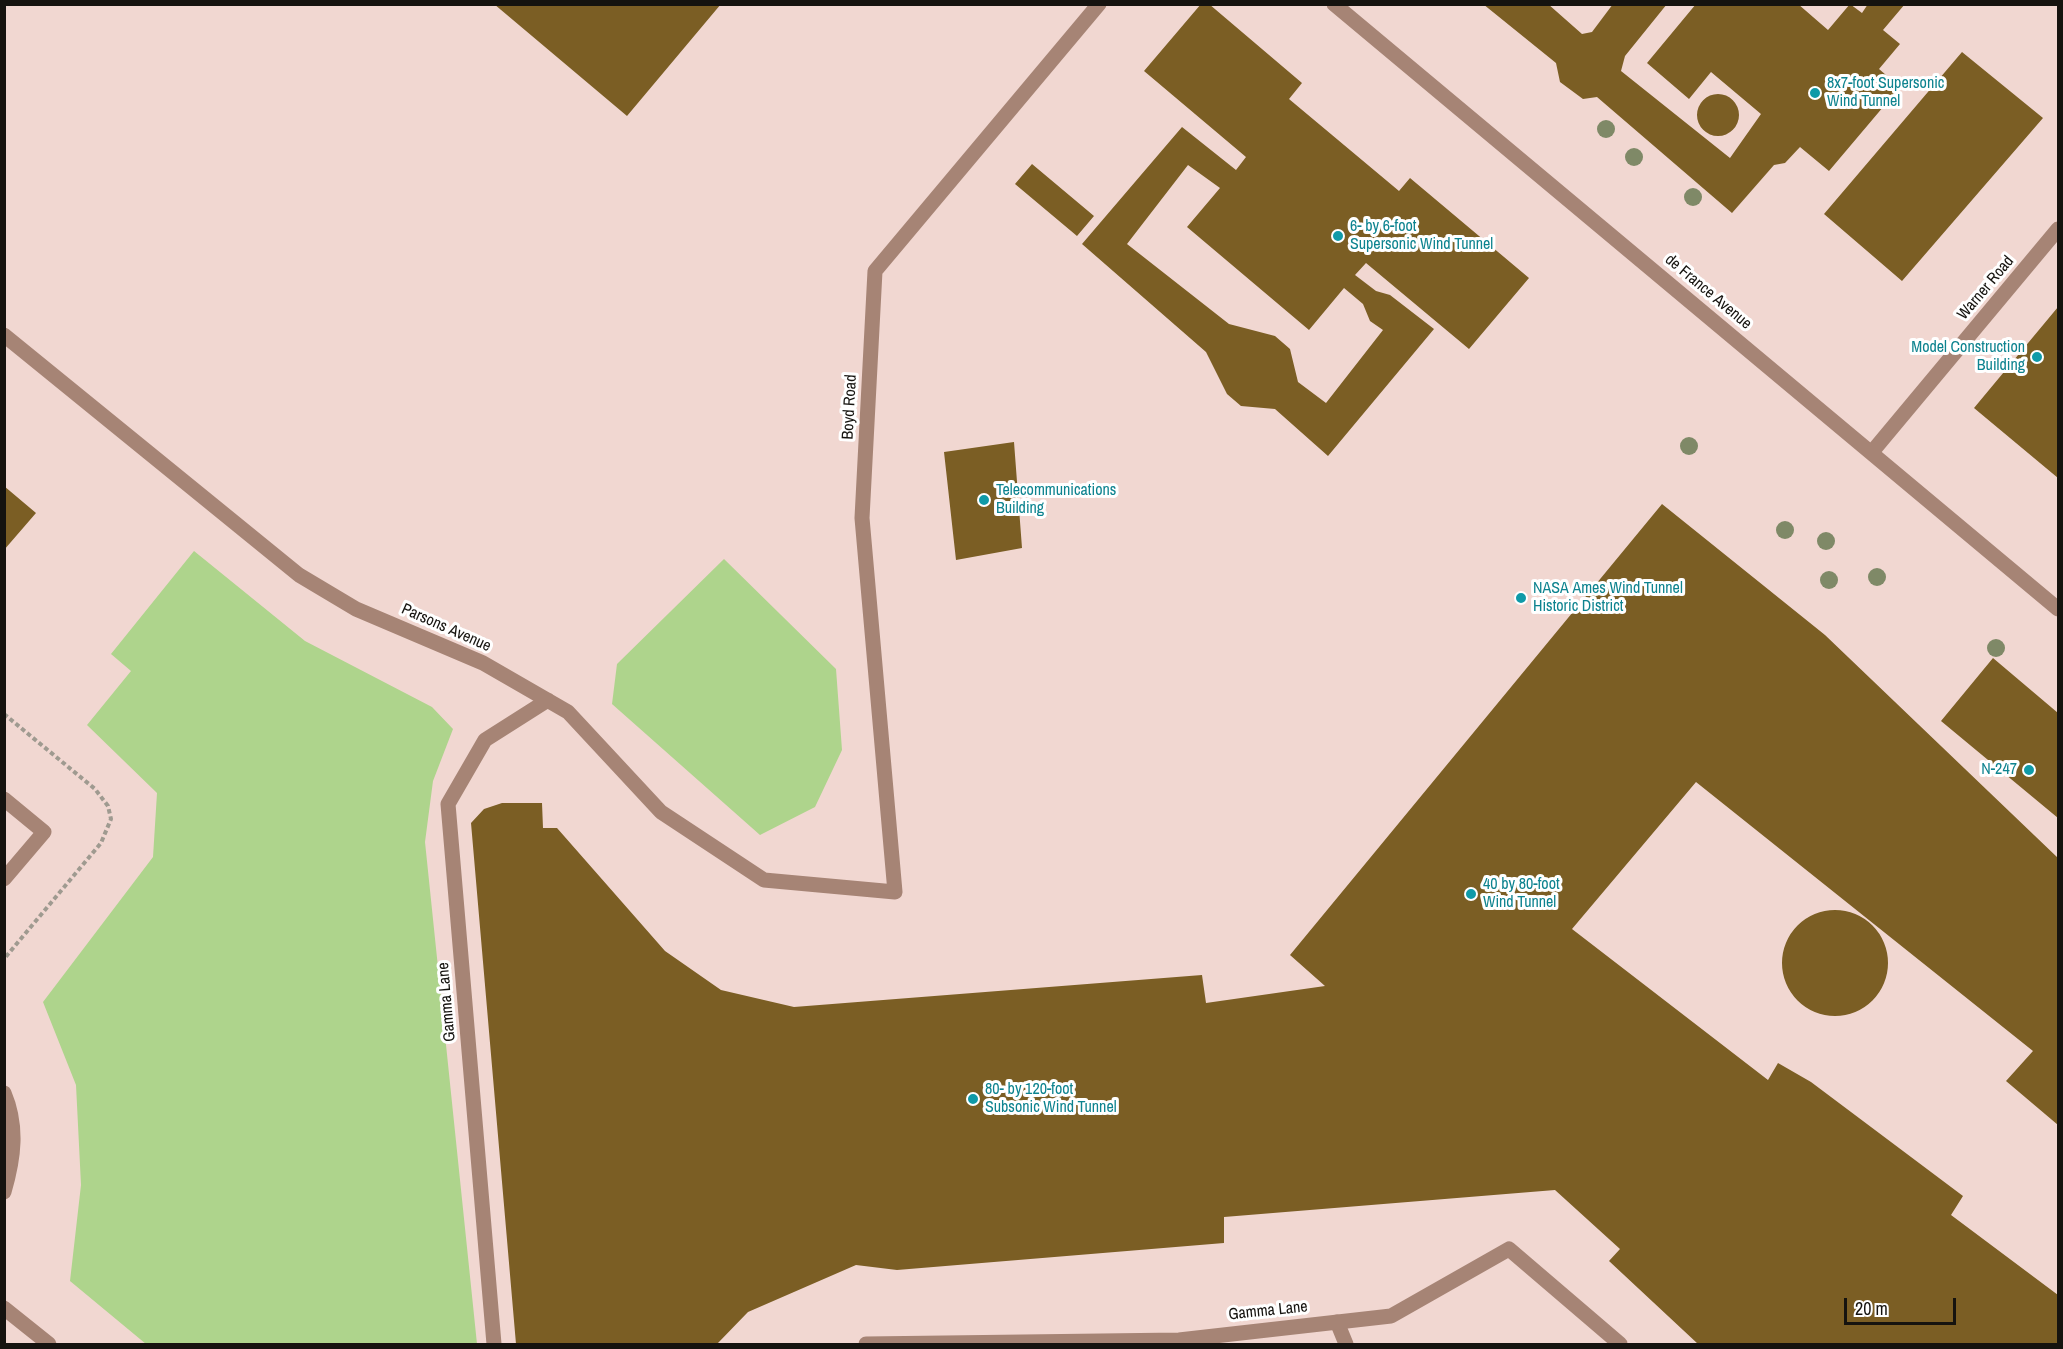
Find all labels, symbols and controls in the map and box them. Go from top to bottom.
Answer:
place label: 8x7-foot Supersonic Wind Tunnel [1827,74,1944,112]
marker: 8x7-foot Supersonic Wind Tunnel [1808,86,1822,100]
place label: 6- by 6-foot Supersonic Wind Tunnel [1350,217,1493,255]
marker: 6- by 6-foot Supersonic Wind Tunnel [1331,229,1345,243]
street label: de France Avenue [1661,250,1755,334]
street label: Warner Road [1954,252,2018,324]
place label: Model Construction Building [1911,338,2025,376]
marker: Model Construction Building [2030,350,2044,364]
street label: Boyd Road [839,374,861,440]
place label: Telecommunications Building [996,481,1116,519]
marker: Telecommunications Building [977,493,991,507]
place label: NASA Ames Wind Tunnel Historic District [1533,579,1683,617]
marker: NASA Ames Wind Tunnel Historic District [1514,591,1528,605]
street label: Parsons Avenue [398,600,494,656]
place label: N-247 [1981,760,2017,780]
marker: N-247 [2022,763,2036,777]
place label: 40 by 80-foot Wind Tunnel [1483,875,1560,913]
marker: 40 by 80-foot Wind Tunnel [1464,887,1478,901]
street label: Gamma Lane [434,962,460,1042]
place label: 80- by 120-foot Subsonic Wind Tunnel [985,1080,1117,1118]
marker: 80- by 120-foot Subsonic Wind Tunnel [966,1092,980,1106]
scale bar [1847,1286,1960,1324]
text: 20 m [1855,1296,1888,1321]
street label: Gamma Lane [1227,1297,1309,1325]

